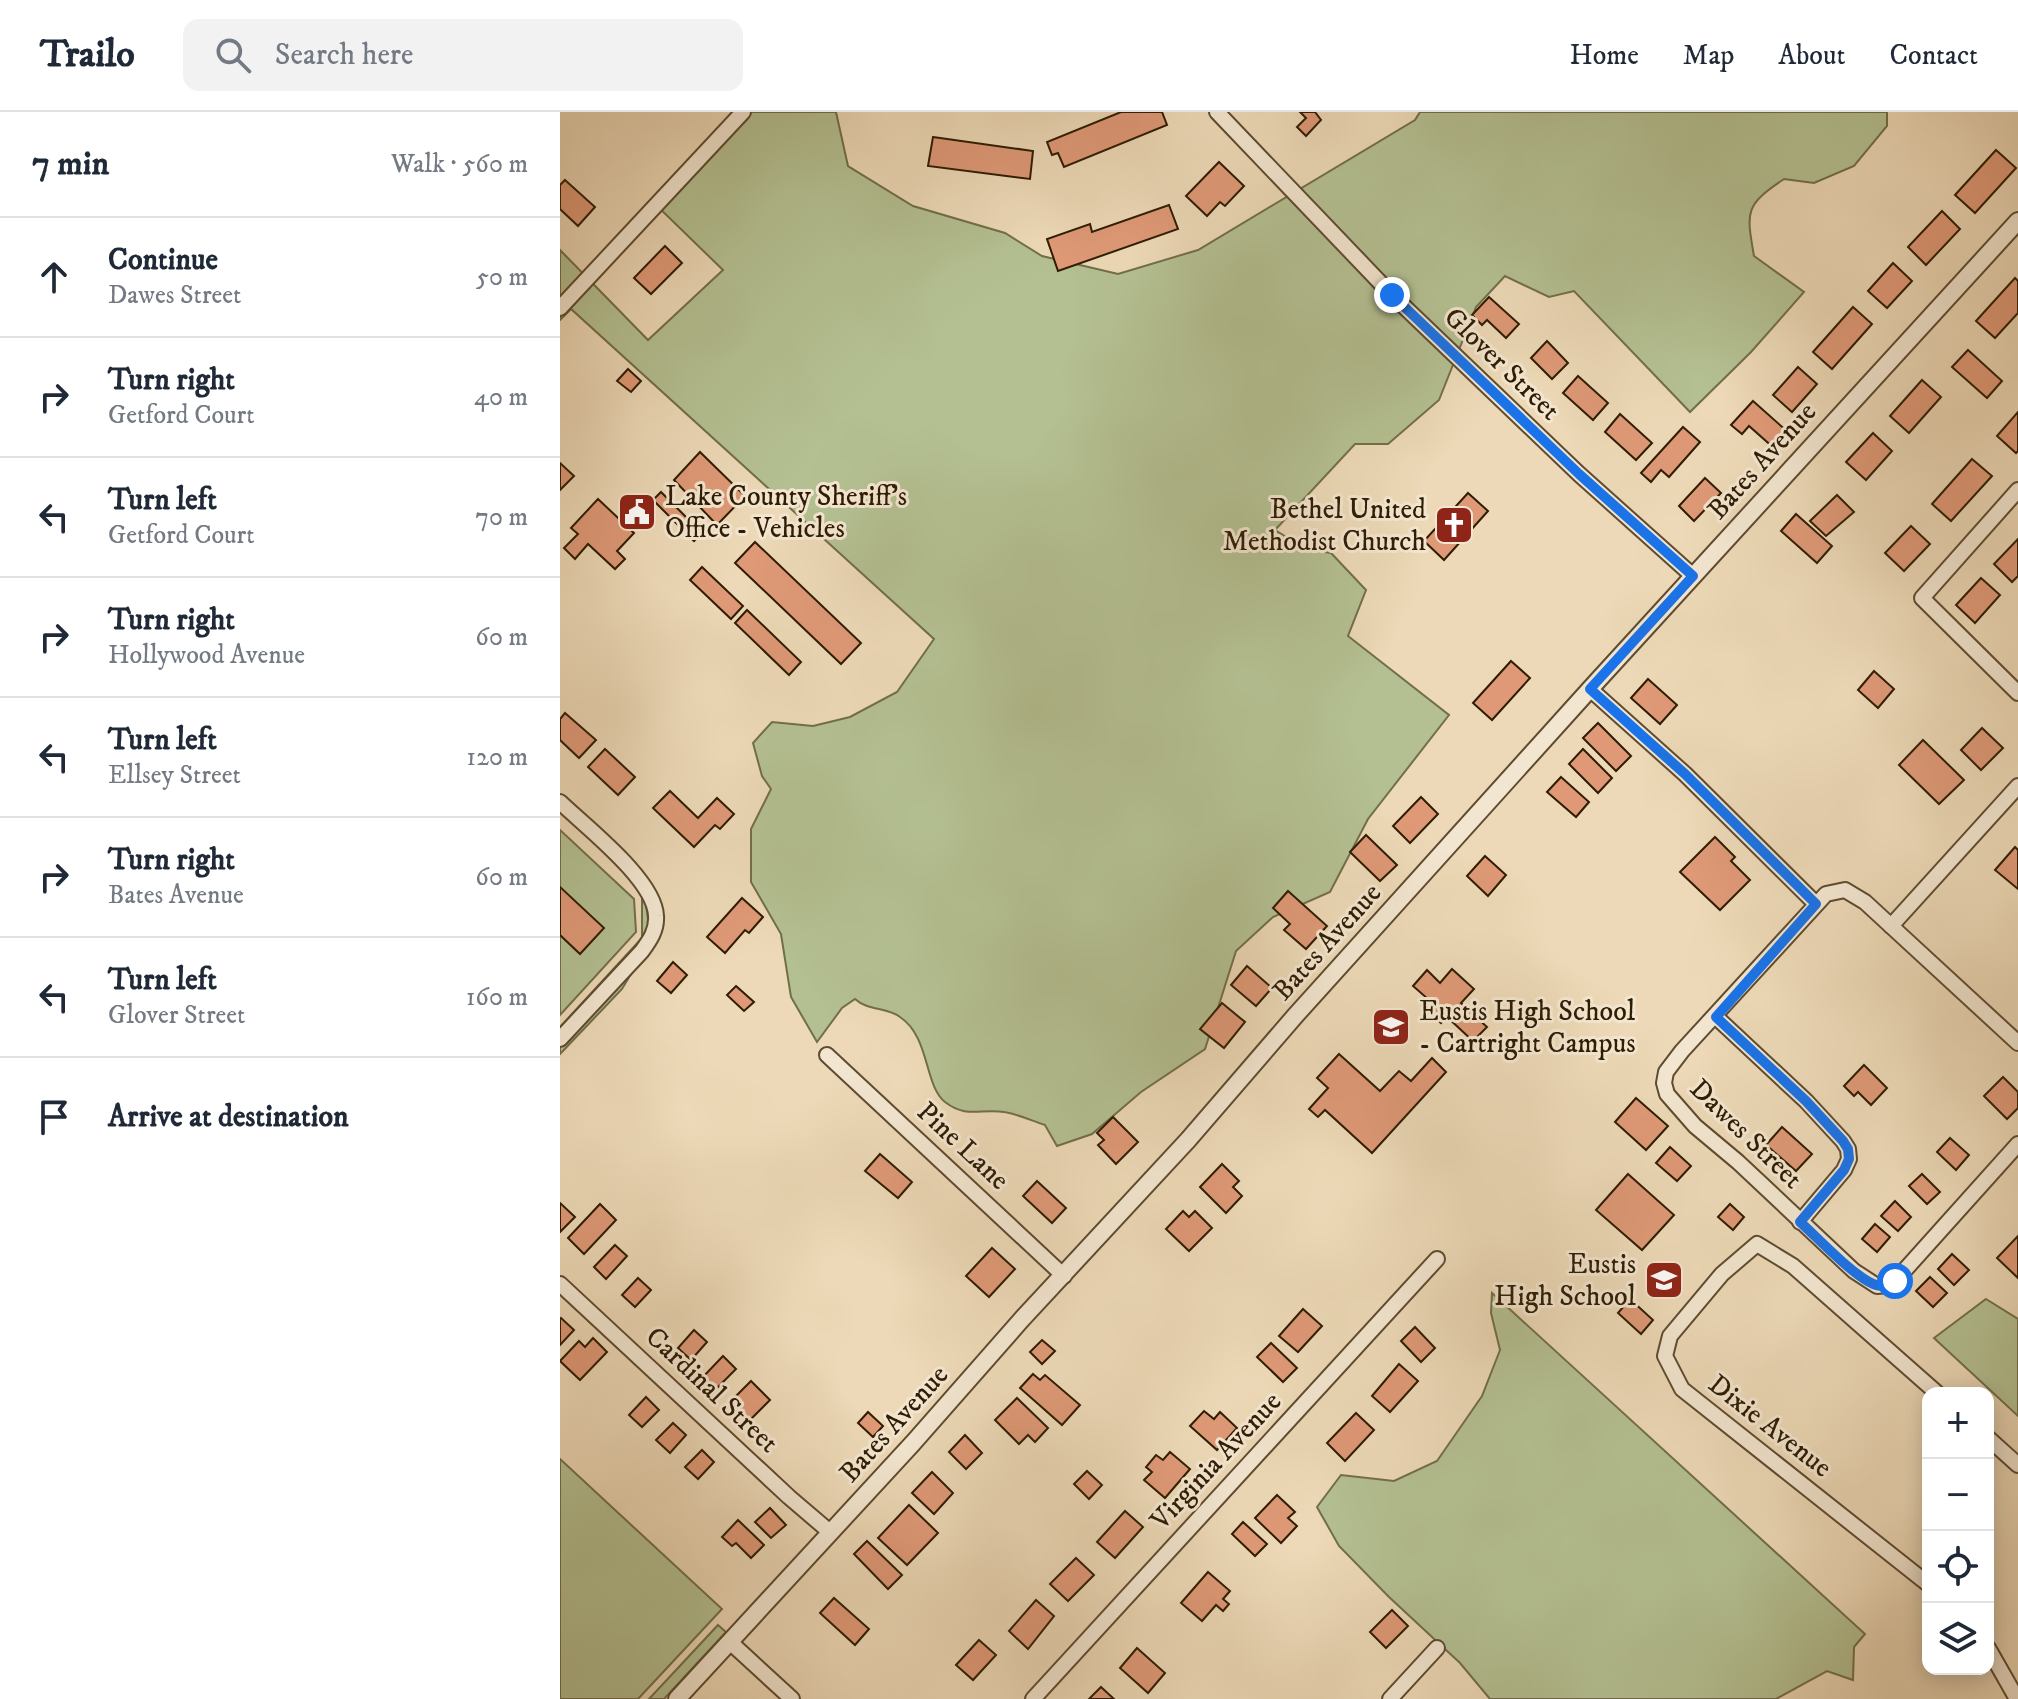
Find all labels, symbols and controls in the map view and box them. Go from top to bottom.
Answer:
search box [183,19,743,91]
text: Trailo [40,31,135,79]
icon: search [211,33,255,77]
text: Search here [275,37,413,74]
text: Home [1570,38,1639,73]
text: Map [1683,38,1734,73]
text: About [1778,38,1845,73]
text: Contact [1889,38,1978,73]
text: 7 min [32,143,109,185]
text: Walk · 560 m [391,148,528,181]
text: Continue [108,242,218,279]
icon: ahead [32,255,76,299]
text: 50 m [476,261,528,294]
route end [1374,277,1410,313]
text: Dawes Street [108,279,241,312]
street label: Glover Street [1437,300,1567,428]
text: Turn right [108,362,235,399]
icon: right [32,375,76,419]
text: 40 m [474,381,528,414]
street label: Bates Avenue [1700,395,1824,527]
text: Getford Court [108,399,255,432]
place label: Lake County Sheriff's Office - Vehicles [665,479,907,546]
text: Turn left [108,482,217,519]
public building icon: Lake County Sheriff's Office - Vehicles [616,491,658,533]
place label: Bethel United Methodist Church [1223,492,1426,559]
icon: left [32,495,76,539]
text: 70 m [475,501,528,534]
church icon: Bethel United Methodist Church [1433,504,1475,546]
text: Getford Court [108,519,255,552]
text: Turn right [108,602,235,639]
icon: right [32,615,76,659]
text: 60 m [475,621,528,654]
text: Hollywood Avenue [108,639,305,672]
text: Turn left [108,722,217,759]
icon: left [32,735,76,779]
text: 120 m [467,741,528,774]
text: Ellsey Street [108,759,241,792]
text: Turn right [108,842,235,879]
icon: right [32,855,76,899]
text: 60 m [475,861,528,894]
street label: Bates Avenue [1265,876,1389,1008]
text: Bates Avenue [108,879,244,912]
text: Turn left [108,962,217,999]
icon: left [32,975,76,1019]
text: 160 m [466,981,528,1014]
place label: Eustis High School - Cartright Campus [1419,994,1636,1061]
text: Glover Street [108,999,245,1032]
school or university icon: Eustis High School - Cartright Campus [1370,1006,1412,1048]
street label: Dawes Street [1682,1071,1810,1197]
street label: Pine Lane [909,1094,1017,1198]
icon: arrive [32,1095,76,1139]
text: Arrive at destination [108,1099,349,1136]
place label: Eustis High School [1494,1247,1637,1314]
school or university icon: Eustis High School [1643,1259,1685,1301]
route start [1877,1263,1913,1299]
street label: Cardinal Street [638,1320,786,1461]
street label: Bates Avenue [832,1358,956,1490]
street label: Dixie Avenue [1701,1367,1839,1485]
street label: Virginia Avenue [1142,1385,1289,1538]
map controls [1922,1387,1994,1675]
button: + [1922,1387,1994,1459]
button: − [1922,1459,1994,1531]
button: locate [1922,1531,1994,1603]
button: layers [1922,1603,1994,1675]

